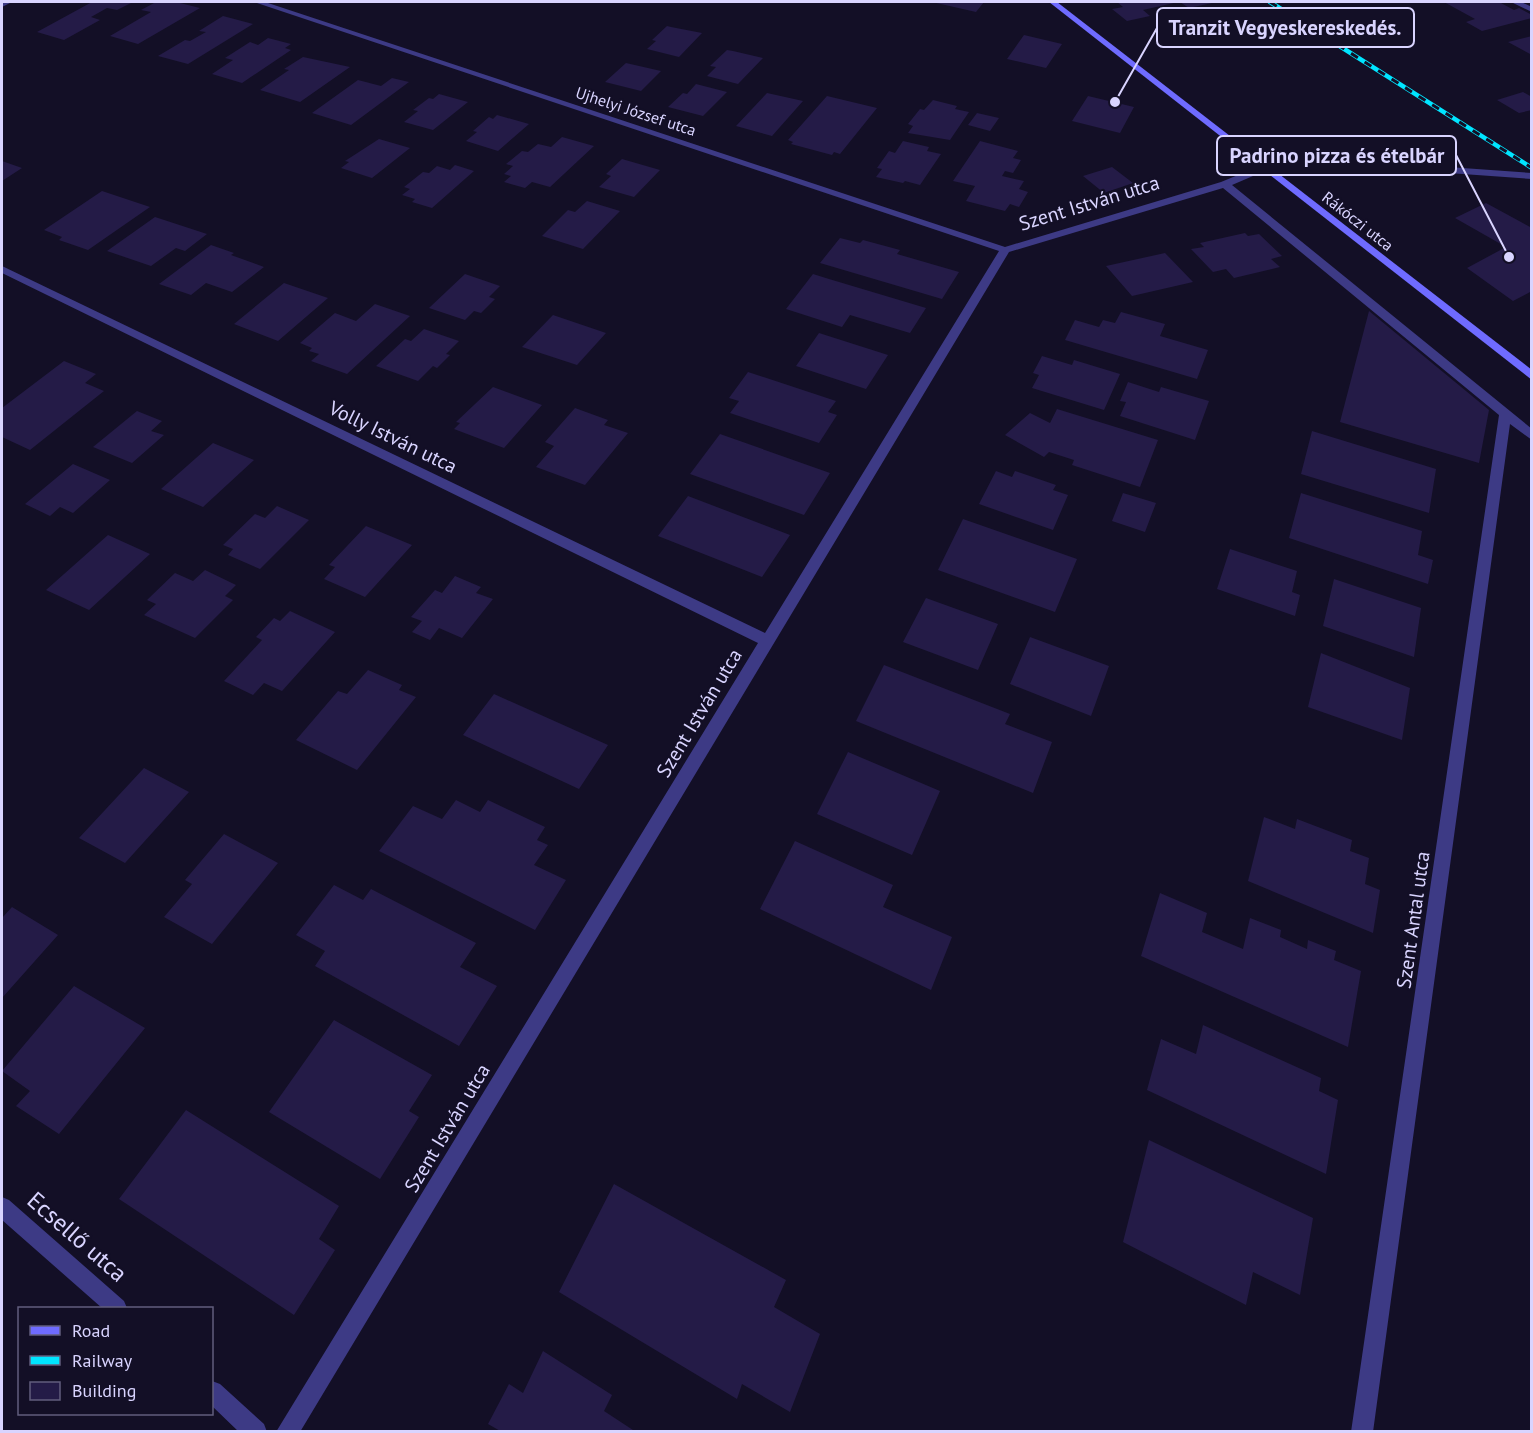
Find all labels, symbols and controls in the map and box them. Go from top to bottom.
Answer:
callout: Tranzit Vegyeskereskedés. [1157,8,1414,47]
text: Tranzit Vegyeskereskedés. [1169,14,1401,41]
street label: Ujhelyi József utca [573,82,699,140]
callout: Padrino pizza és ételbár [1217,136,1456,175]
text: Padrino pizza és ételbár [1230,142,1445,169]
street label: Szent István utca [1016,169,1162,237]
street label: Rákóczi utca [1318,187,1398,255]
street label: Volly István utca [324,394,461,479]
street label: Szent István utca [650,644,748,782]
street label: Szent Antal utca [1390,850,1436,990]
street label: Szent István utca [398,1059,496,1197]
street label: Ecsellő utca [21,1185,134,1289]
legend [18,1307,213,1415]
text: Road [72,1319,110,1342]
text: Railway [72,1349,133,1372]
text: Building [72,1379,136,1402]

